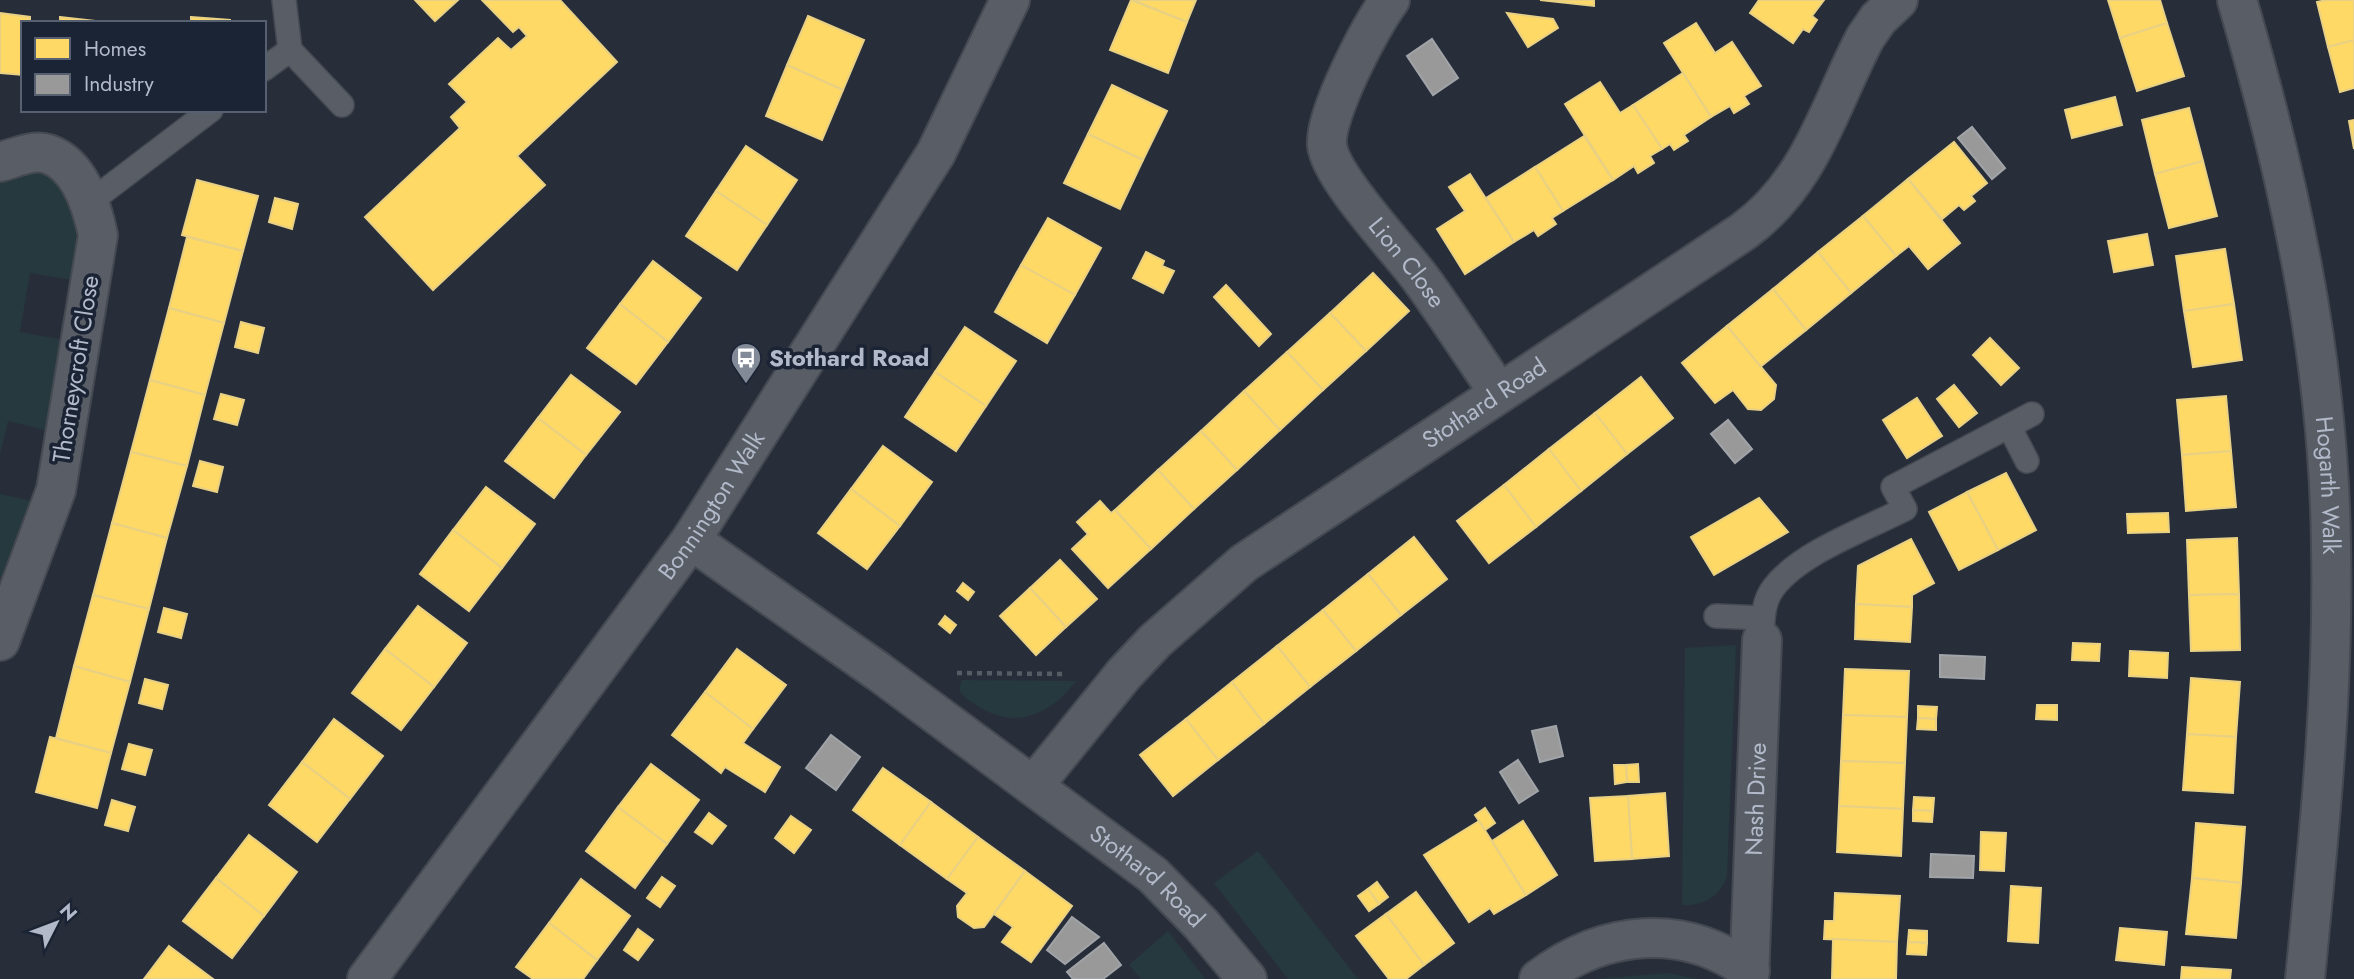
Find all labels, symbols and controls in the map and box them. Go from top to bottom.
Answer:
legend [21,21,266,112]
text: Homes [84,34,146,64]
text: Industry [84,69,155,99]
street label: Lion Close [1360,210,1454,315]
street label: Thorneycroft Close [43,273,108,465]
place label: Stothard Road [769,340,929,375]
bus stop icon: Stothard Road [729,341,763,385]
street label: Stothard Road [1415,349,1553,457]
street label: Hogarth Walk [2307,415,2349,555]
street label: Bonnington Walk [649,423,773,587]
street label: Nash Drive [1736,742,1775,856]
street label: Stothard Road [1082,816,1213,935]
north arrow [21,888,91,958]
text: N [53,897,83,927]

